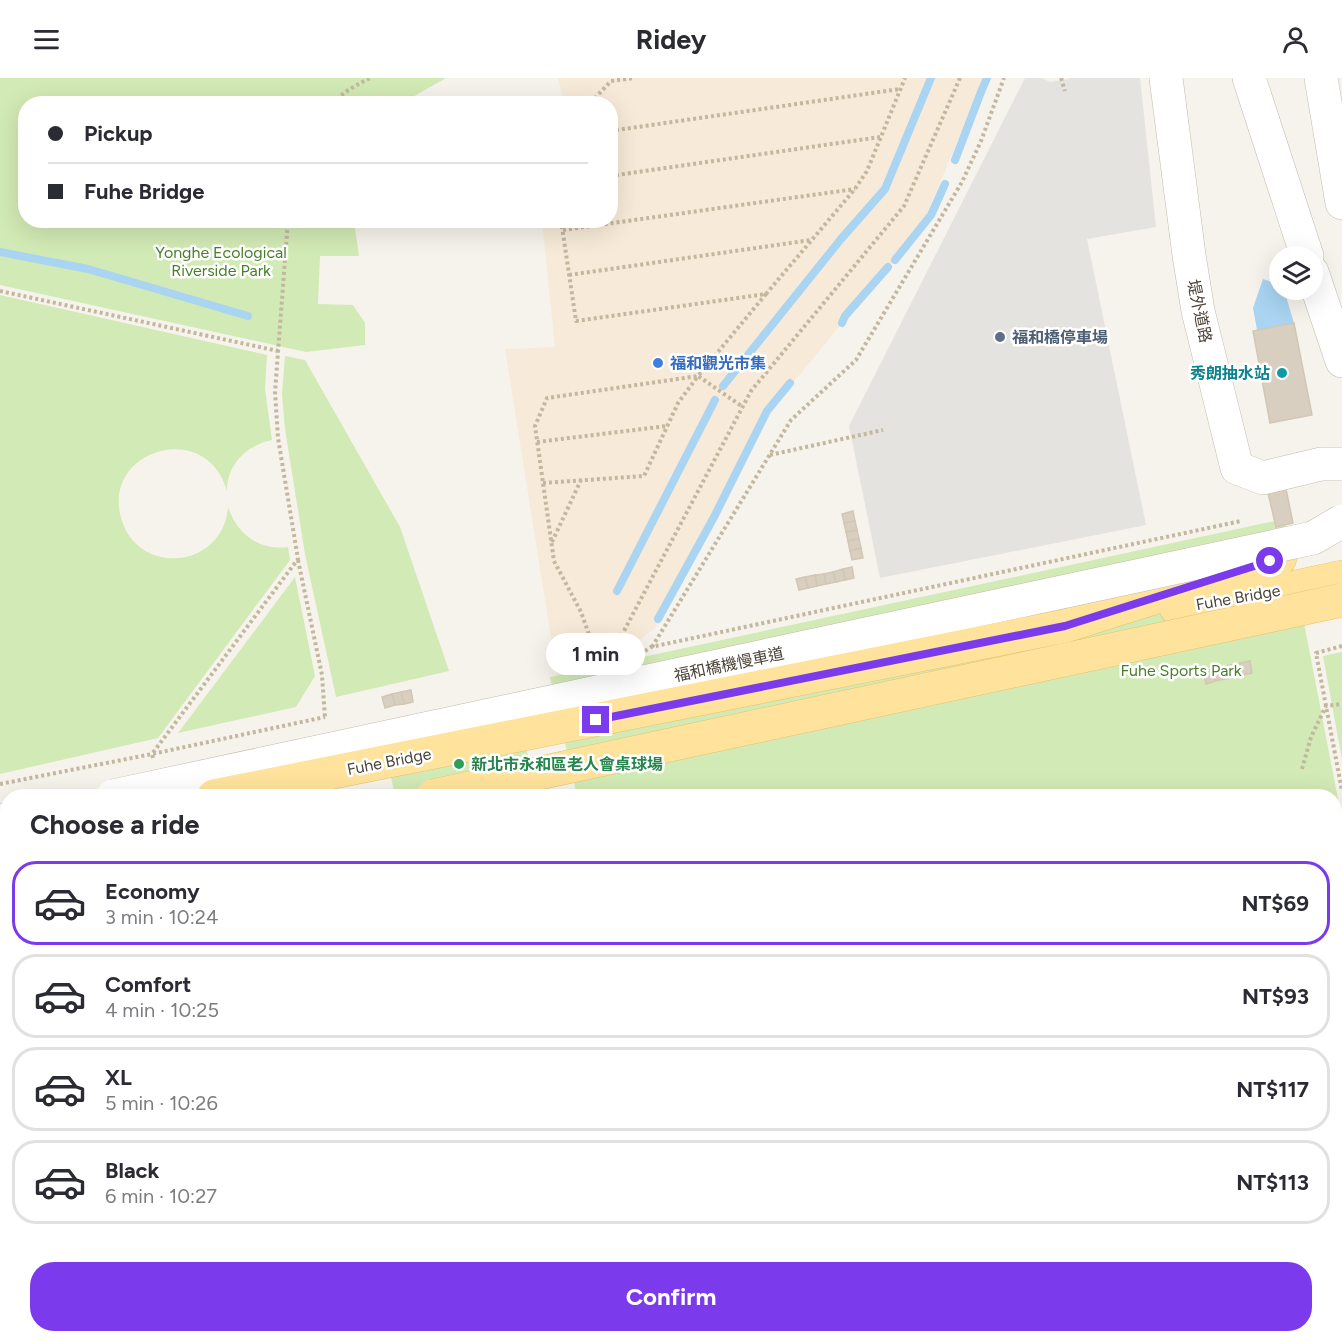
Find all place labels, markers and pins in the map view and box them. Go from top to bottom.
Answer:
place label: 福和橋停車場 [1012,328,1108,347]
marker: 福和橋停車場 [993,330,1007,344]
place label: 福和觀光市集 [670,354,766,373]
marker: 福和觀光市集 [651,356,665,370]
place label: 秀朗抽水站 [1190,364,1270,383]
marker: 秀朗抽水站 [1275,366,1289,380]
place label: 新北市永和區老人會桌球場 [471,755,663,774]
marker: 新北市永和區老人會桌球場 [452,757,466,771]

